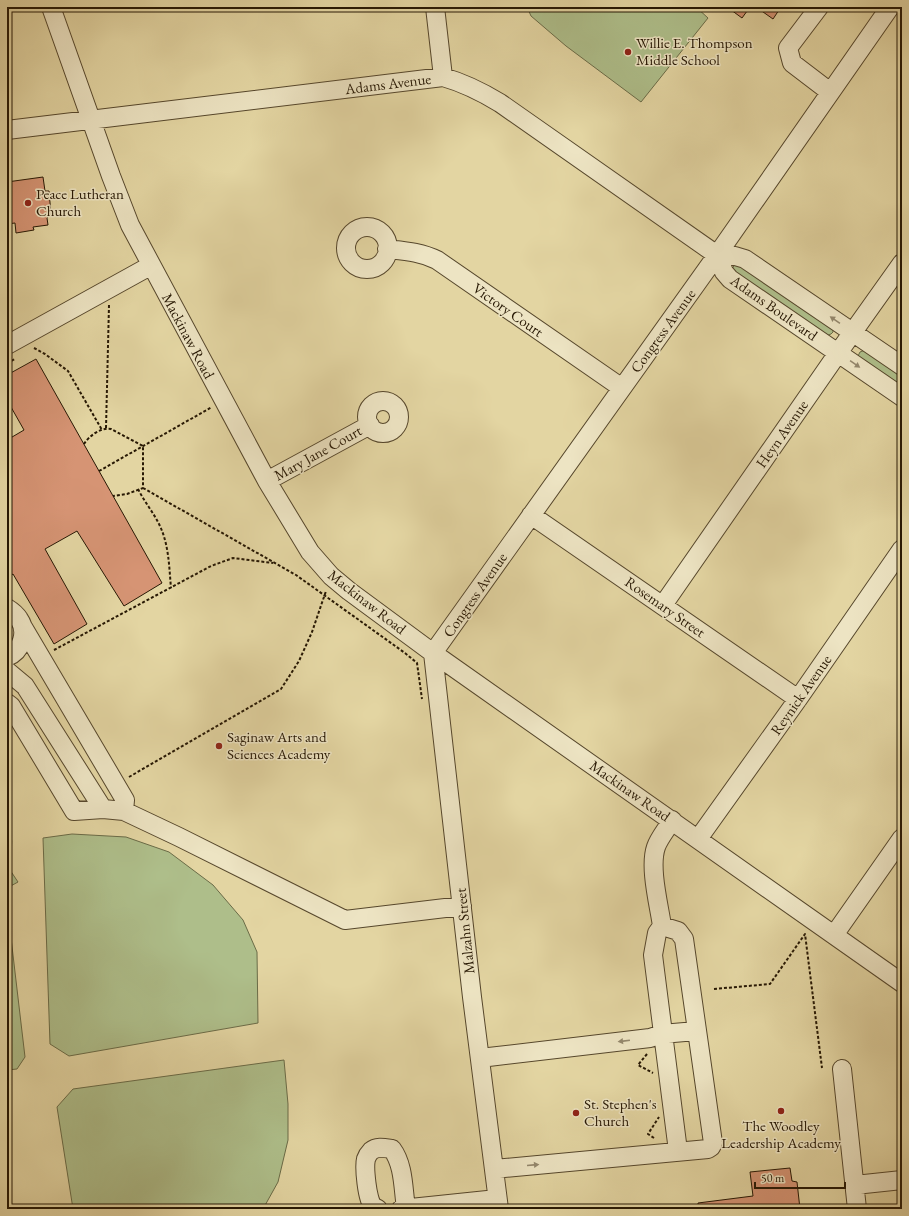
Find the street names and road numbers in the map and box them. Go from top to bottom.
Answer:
street label: Adams Avenue [343,69,432,98]
street label: Adams Boulevard [726,270,822,345]
street label: Victory Court [469,278,548,341]
street label: Congress Avenue [626,285,699,376]
street label: Mackinaw Road [158,290,219,382]
street label: Heyn Avenue [751,396,812,471]
street label: Mary Jane Court [271,421,365,484]
street label: Congress Avenue [438,549,511,641]
street label: Mackinaw Road [324,565,411,638]
street label: Rosemary Street [621,572,709,641]
street label: Reynick Avenue [766,651,835,739]
street label: Mackinaw Road [586,756,675,826]
street label: Malzahn Street [451,887,478,975]

